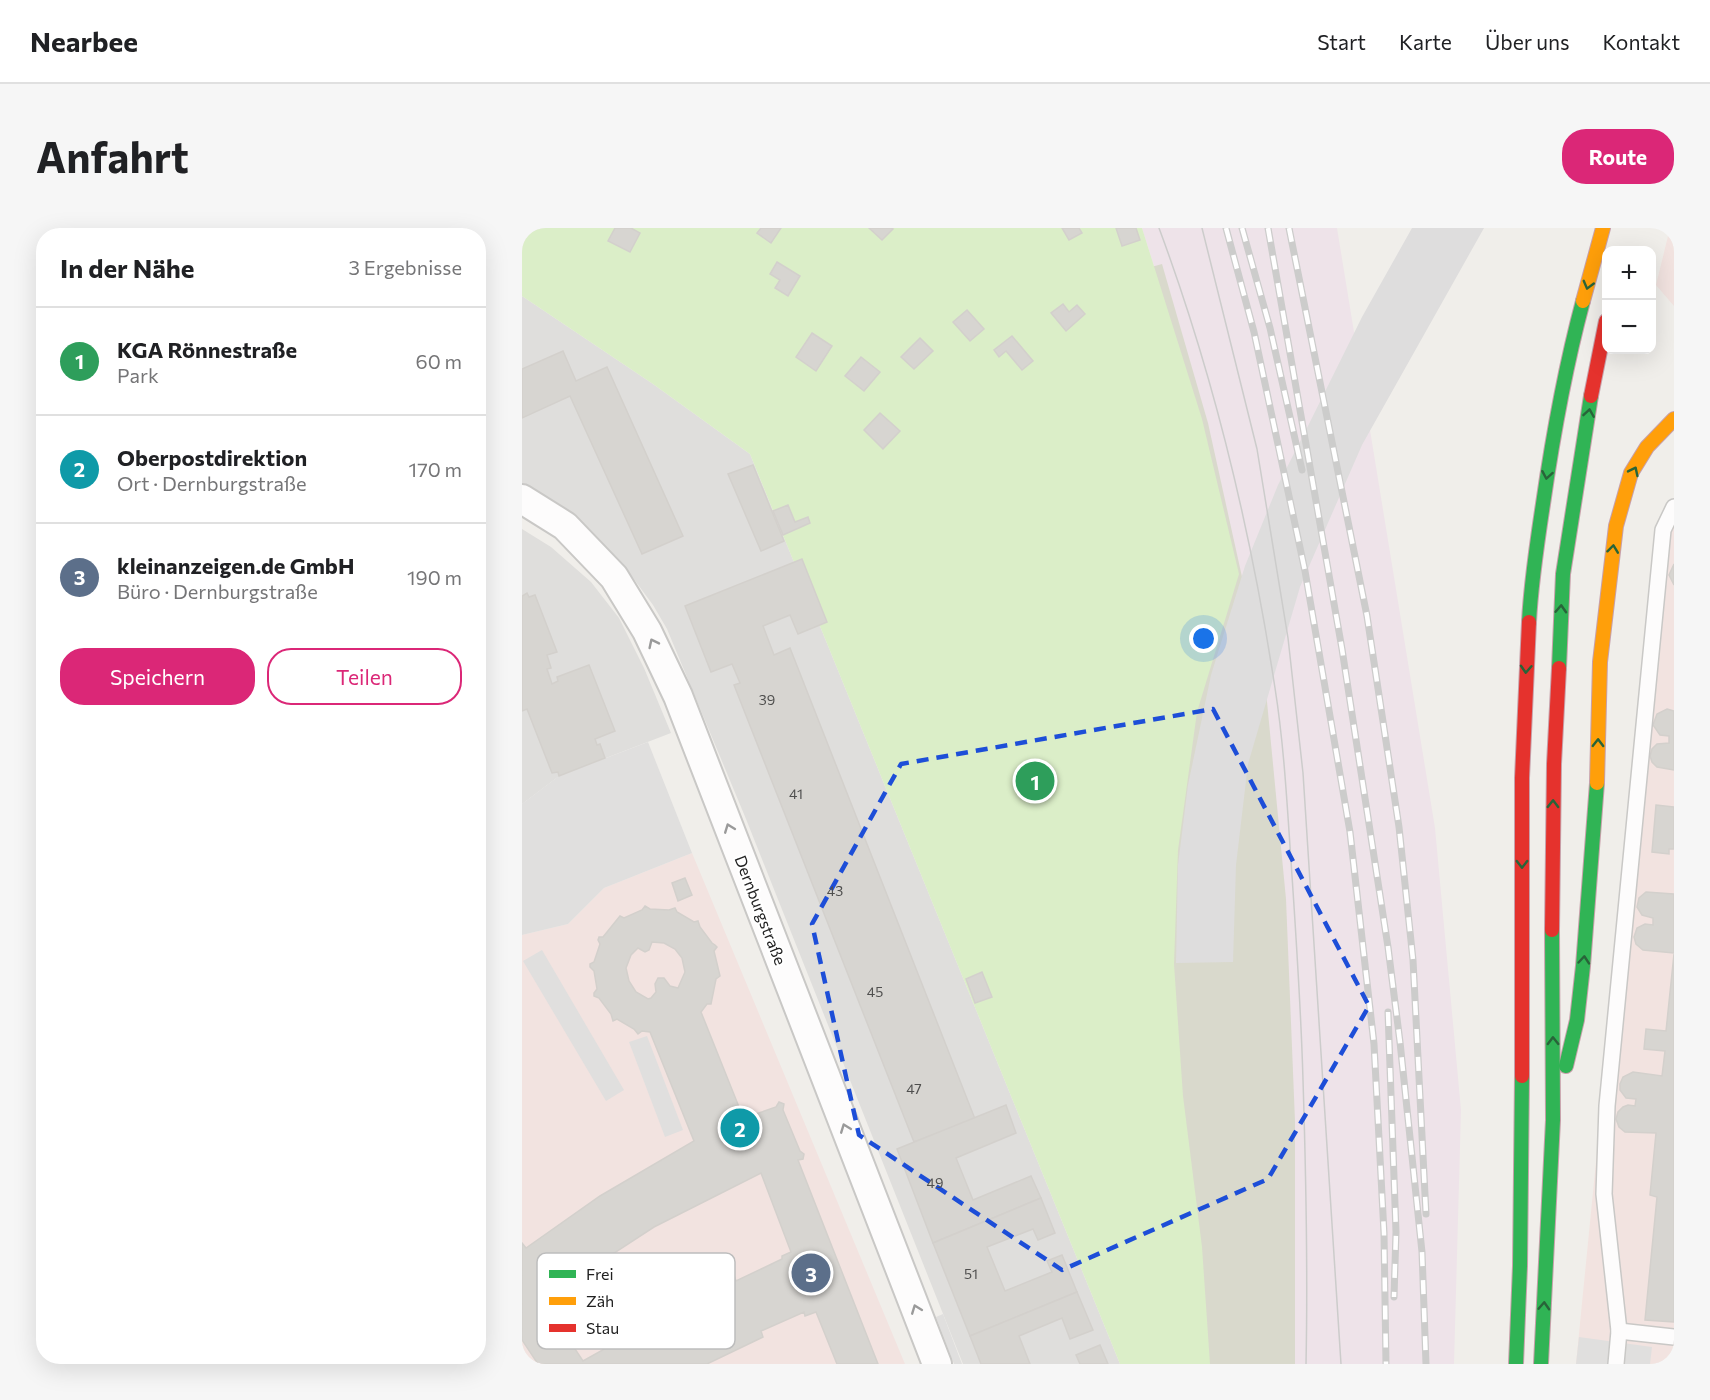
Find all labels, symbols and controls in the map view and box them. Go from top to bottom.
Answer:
text: Nearbee [30,24,138,58]
text: Start [1317,29,1366,54]
text: Karte [1399,29,1452,54]
text: Über uns [1485,29,1569,54]
text: Kontakt [1602,29,1680,54]
button: Route [1562,129,1674,184]
text: Anfahrt [36,130,189,182]
map controls [1602,246,1656,354]
button: + [1602,246,1656,300]
text: In der Nähe [60,252,195,283]
text: 3 Ergebnisse [349,255,462,279]
one-way arrow [1583,279,1595,289]
button: − [1602,300,1656,354]
text: KGA Rönnestraße [117,336,297,363]
text: 1 [75,349,84,373]
text: 60 m [416,349,462,373]
text: Park [117,363,159,387]
one-way arrow [1582,408,1594,417]
text: Oberpostdirektion [117,444,307,471]
text: 2 [74,457,85,481]
text: 170 m [409,457,462,481]
one-way arrow [1626,466,1638,477]
one-way arrow [1541,470,1554,480]
text: Ort · Dernburgstraße [117,471,307,495]
one-way arrow [1606,544,1619,553]
text: kleinanzeigen.de GmbH [117,552,354,579]
text: 3 [74,565,85,589]
text: 190 m [407,565,462,589]
text: Büro · Dernburgstraße [117,579,318,603]
one-way arrow [1555,605,1568,614]
your location [1189,624,1218,653]
one-way arrow [648,639,660,650]
button: Speichern [60,648,255,705]
button: Teilen [267,648,462,705]
one-way arrow [1520,664,1533,673]
house number: 39 [759,691,775,708]
one-way arrow [1592,738,1604,747]
pin: 1 [1016,758,1054,804]
house number: 41 [789,785,803,802]
one-way arrow [1547,799,1560,808]
one-way arrow [724,823,737,834]
street label: Dernburgstraße [731,853,791,967]
one-way arrow [1516,859,1528,868]
house number: 43 [827,882,843,899]
one-way arrow [1577,955,1590,964]
house number: 45 [867,983,883,1000]
one-way arrow [1547,1036,1559,1045]
house number: 47 [906,1080,922,1097]
pin: 2 [720,1106,760,1150]
one-way arrow [840,1123,853,1133]
house number: 49 [927,1174,943,1191]
pin: 3 [792,1250,830,1296]
legend [537,1253,735,1349]
text: Frei [586,1264,614,1283]
house number: 51 [964,1265,978,1282]
text: Zäh [586,1291,614,1310]
one-way arrow [1537,1301,1550,1310]
one-way arrow [911,1305,923,1316]
text: Stau [586,1318,619,1337]

